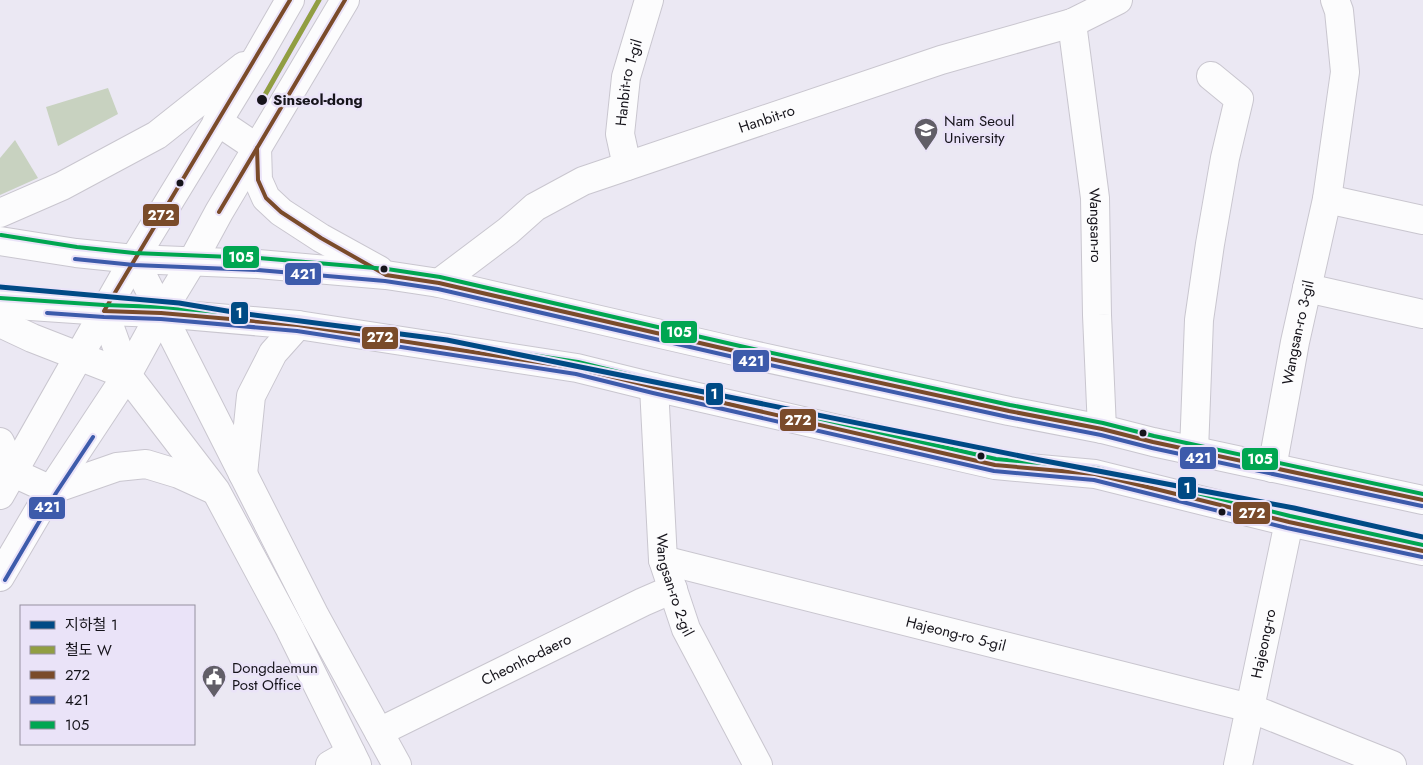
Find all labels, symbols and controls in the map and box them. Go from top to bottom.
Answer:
street label: Hanbit-ro 1-gil [610,36,648,127]
place label: Sinseol-dong [273,89,363,111]
marker: Sinseol-dong [255,93,269,107]
street label: Hanbit-ro [736,99,798,139]
place label: Nam Seoul University [944,110,1015,149]
school or university icon: Nam Seoul University [913,117,939,151]
unlabelled marker [175,178,185,188]
street label: Wangsan-ro [1083,187,1107,263]
line badge: 272 [142,203,180,227]
text: 272 [148,205,174,225]
line badge: 105 [222,245,260,269]
text: 105 [228,247,254,267]
line badge: 421 [284,262,322,286]
text: 421 [290,264,316,284]
unlabelled marker [379,264,389,274]
street label: Wangsan-ro 3-gil [1276,278,1320,386]
line badge: 1 [230,301,249,325]
text: 1 [235,303,243,323]
line badge: 105 [660,320,698,344]
text: 105 [666,322,692,342]
line badge: 272 [361,326,399,350]
text: 272 [367,327,393,347]
line badge: 421 [732,349,770,373]
text: 421 [738,351,764,371]
line badge: 1 [705,382,724,406]
text: 1 [710,384,718,404]
line badge: 272 [779,408,817,432]
text: 272 [785,410,811,430]
unlabelled marker [1138,428,1148,438]
line badge: 421 [1179,446,1217,470]
line badge: 105 [1241,447,1279,471]
text: 421 [1185,448,1211,468]
text: 105 [1247,449,1273,469]
unlabelled marker [976,451,986,461]
line badge: 1 [1177,476,1197,500]
text: 1 [1183,478,1191,498]
line badge: 421 [28,496,66,520]
text: 421 [34,497,60,517]
line badge: 272 [1232,501,1271,525]
text: 272 [1239,503,1265,523]
unlabelled marker [1217,507,1227,517]
street label: Wangsan-ro 2-gil [651,533,699,641]
legend [20,605,195,745]
street label: Hajeong-ro [1245,607,1281,680]
street label: Hajeong-ro 5-gil [903,611,1008,657]
text: 지하철 1 [65,614,118,636]
street label: Cheonho-daero [477,628,575,691]
text: 철도 W [65,639,112,661]
place label: Dongdaemun Post Office [232,657,318,696]
text: 272 [65,664,90,686]
public building icon: Dongdaemun Post Office [201,664,227,698]
text: 421 [65,689,89,711]
text: 105 [65,714,89,736]

